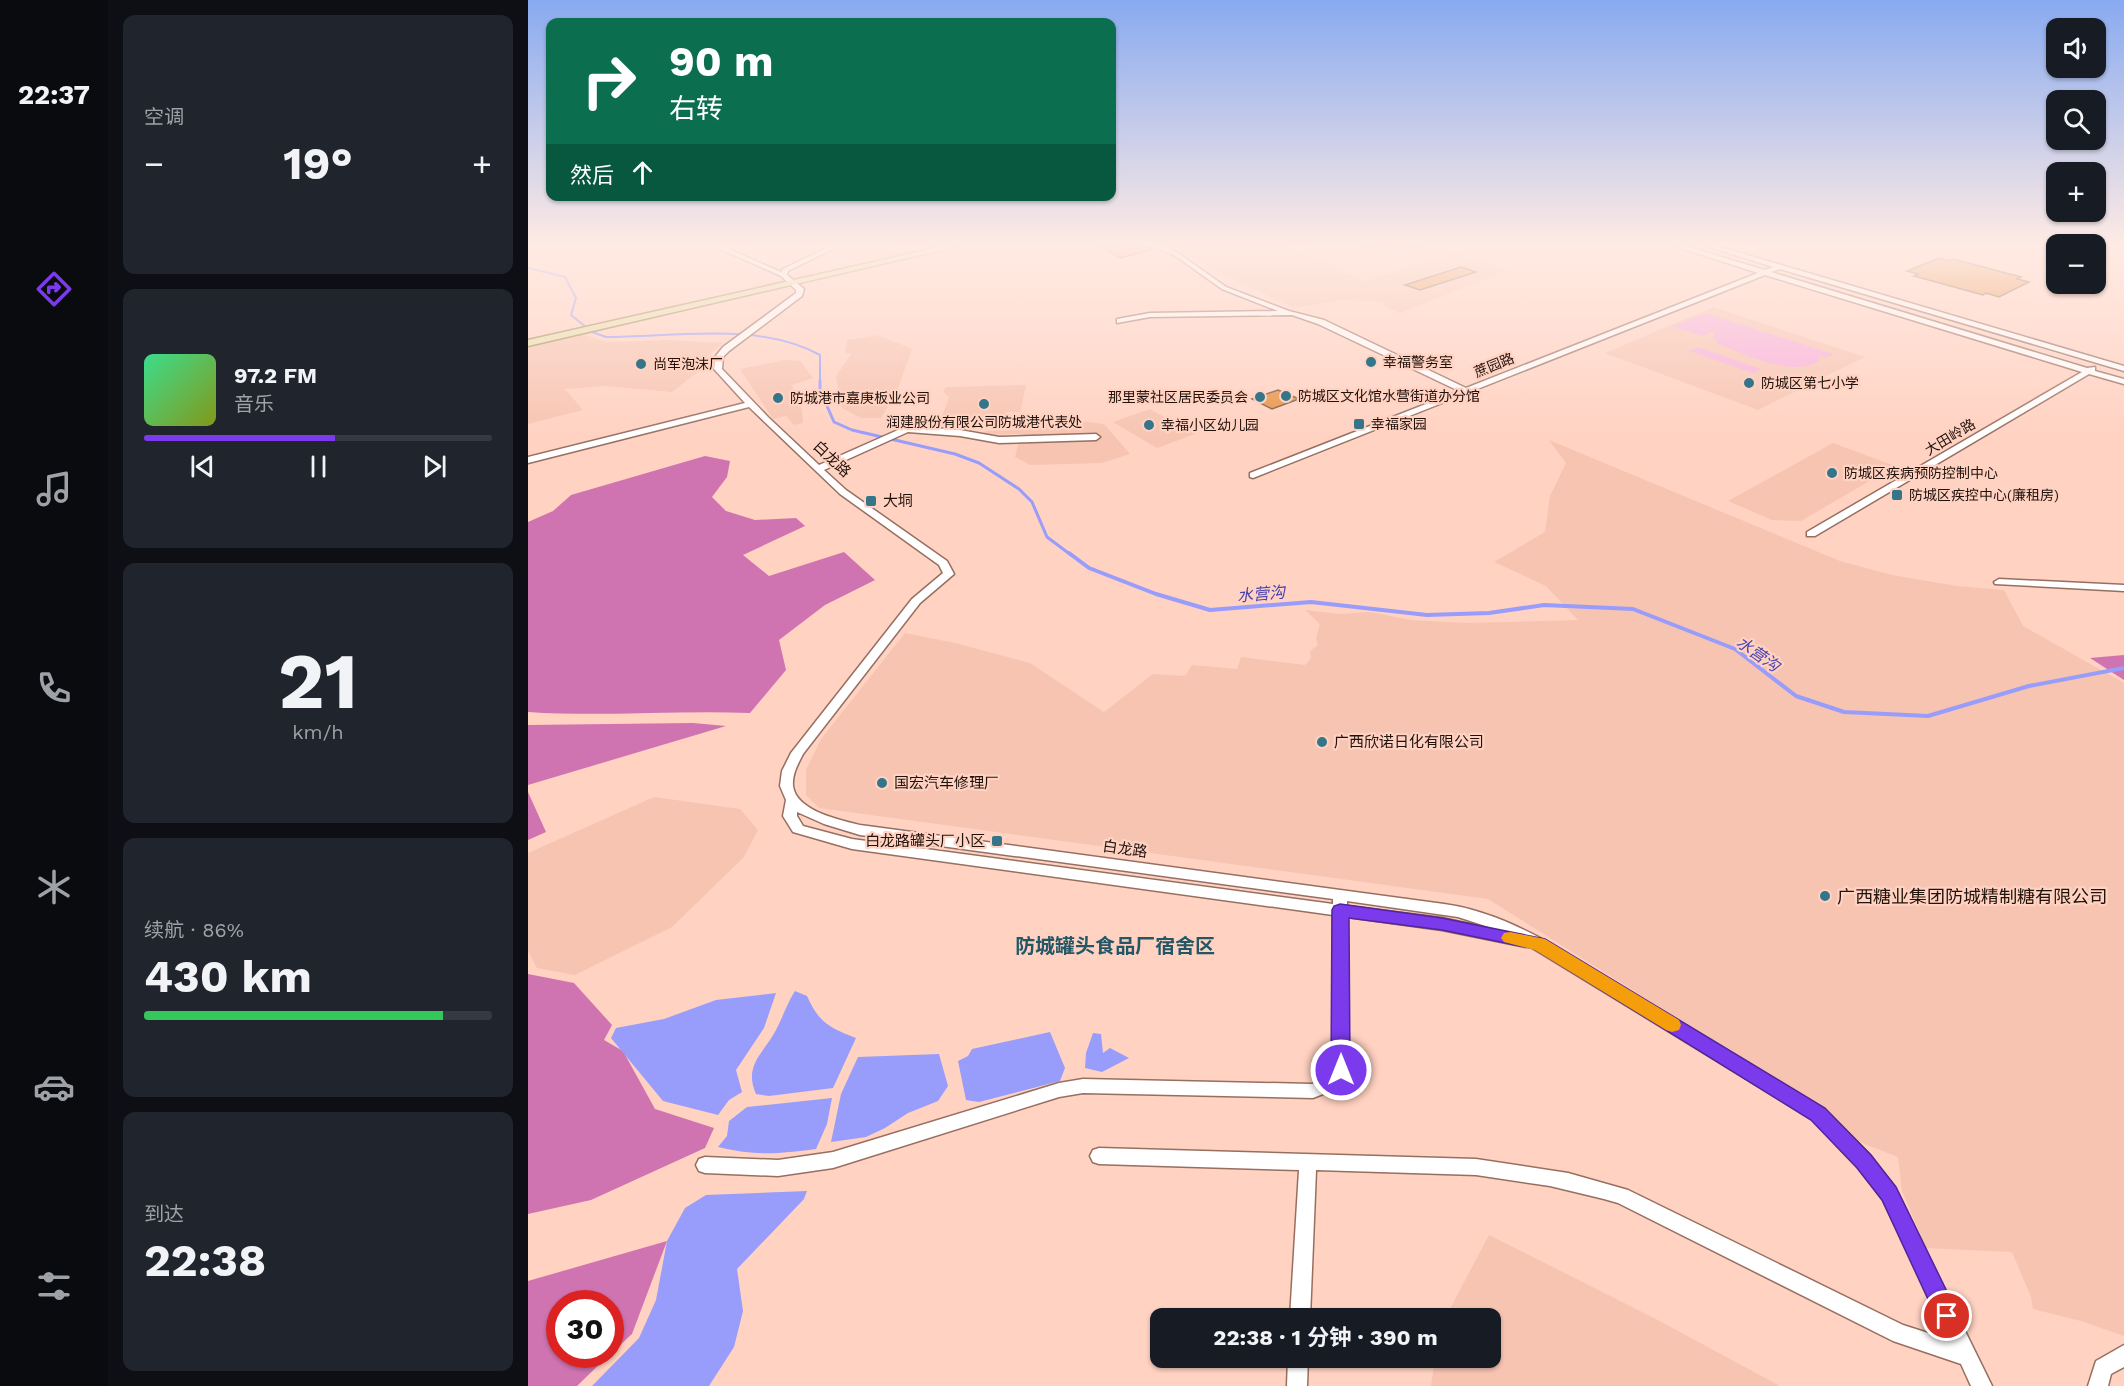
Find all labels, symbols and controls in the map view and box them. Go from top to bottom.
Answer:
map controls [2046,18,2106,294]
button: sound [2046,18,2106,78]
text: 90 m [669,37,773,86]
icon: right [570,42,648,120]
text: 22:37 [18,79,90,111]
button: search [2046,90,2106,150]
text: 右转 [669,93,723,125]
text: 空调 [144,105,184,129]
text: 19° [283,137,353,190]
text: − [144,144,164,183]
text: + [472,144,492,183]
icon: ahead [626,156,659,189]
button: + [2046,162,2106,222]
text: 然后 [570,163,614,188]
button: − [2046,234,2106,294]
icon: directions [33,268,75,310]
street label: 蔗园路 [1472,350,1516,380]
place label: 幸福警务室 [1383,354,1453,370]
marker: 幸福警务室 [1364,355,1378,369]
place label: 尚军泡沫厂 [653,356,723,372]
marker: 尚军泡沫厂 [634,357,648,371]
text: 97.2 FM [234,363,317,388]
place label: 防城区第七小学 [1761,375,1859,391]
marker: 防城区第七小学 [1742,376,1756,390]
place label: 防城区文化馆水营街道办分馆 [1298,388,1480,404]
place label: 那里蒙社区居民委员会 [1108,389,1248,405]
marker: 防城区文化馆水营街道办分馆 [1279,389,1293,403]
place label: 防城港市嘉庚板业公司 [790,390,930,406]
marker: 那里蒙社区居民委员会 [1253,390,1267,404]
marker: 防城港市嘉庚板业公司 [771,391,785,405]
text: 音乐 [234,392,274,416]
marker: 润建股份有限公司防城港代表处 [977,397,991,411]
place label: 润建股份有限公司防城港代表处 [886,414,1082,430]
place label: 幸福家园 [1371,416,1427,432]
street label: 大田岭路 [1922,416,1978,458]
place label: 幸福小区幼儿园 [1161,417,1259,433]
marker: 幸福家园 [1352,417,1366,431]
marker: 幸福小区幼儿园 [1142,418,1156,432]
street label: 白龙路 [809,437,855,481]
icon: previous [186,450,219,483]
icon: pause [302,450,335,483]
icon: next [418,450,451,483]
place label: 防城区疾病预防控制中心 [1844,465,1998,481]
marker: 防城区疾病预防控制中心 [1825,466,1839,480]
icon: music [33,468,75,510]
place label: 防城区疾控中心(廉租房) [1909,487,2059,503]
marker: 防城区疾控中心(廉租房) [1890,488,1904,502]
place label: 大垌 [883,492,913,510]
marker: 大垌 [864,494,878,508]
water label: 水营沟 [1236,582,1288,606]
water label: 水营沟 [1733,632,1785,677]
text: 21 [278,635,358,727]
icon: phone [33,667,75,709]
text: km/h [292,720,344,744]
place label: 广西欣诺日化有限公司 [1334,733,1484,751]
marker: 广西欣诺日化有限公司 [1315,735,1329,749]
place label: 国宏汽车修理厂 [894,774,999,792]
marker: 国宏汽车修理厂 [875,776,889,790]
place label: 白龙路罐头厂小区 [865,832,985,850]
marker: 白龙路罐头厂小区 [990,834,1004,848]
street label: 白龙路 [1101,837,1149,861]
icon: climate [33,866,75,908]
place label: 广西糖业集团防城精制糖有限公司 [1837,886,2107,907]
marker: 广西糖业集团防城精制糖有限公司 [1818,889,1832,903]
text: 续航 · 86% [144,918,244,942]
district label: 防城罐头食品厂宿舍区 [1015,934,1215,958]
text: 430 km [144,950,312,1003]
position arrow [1309,1038,1373,1102]
icon: car [33,1066,75,1108]
text: 到达 [144,1202,184,1226]
text: 22:38 [144,1234,266,1287]
icon: filters [33,1265,75,1307]
speed limit sign: 30 [546,1290,624,1368]
pin [1921,1290,1972,1341]
icon: arrive [1930,1299,1963,1332]
text: 22:38 · 1 分钟 · 390 m [1213,1325,1438,1350]

